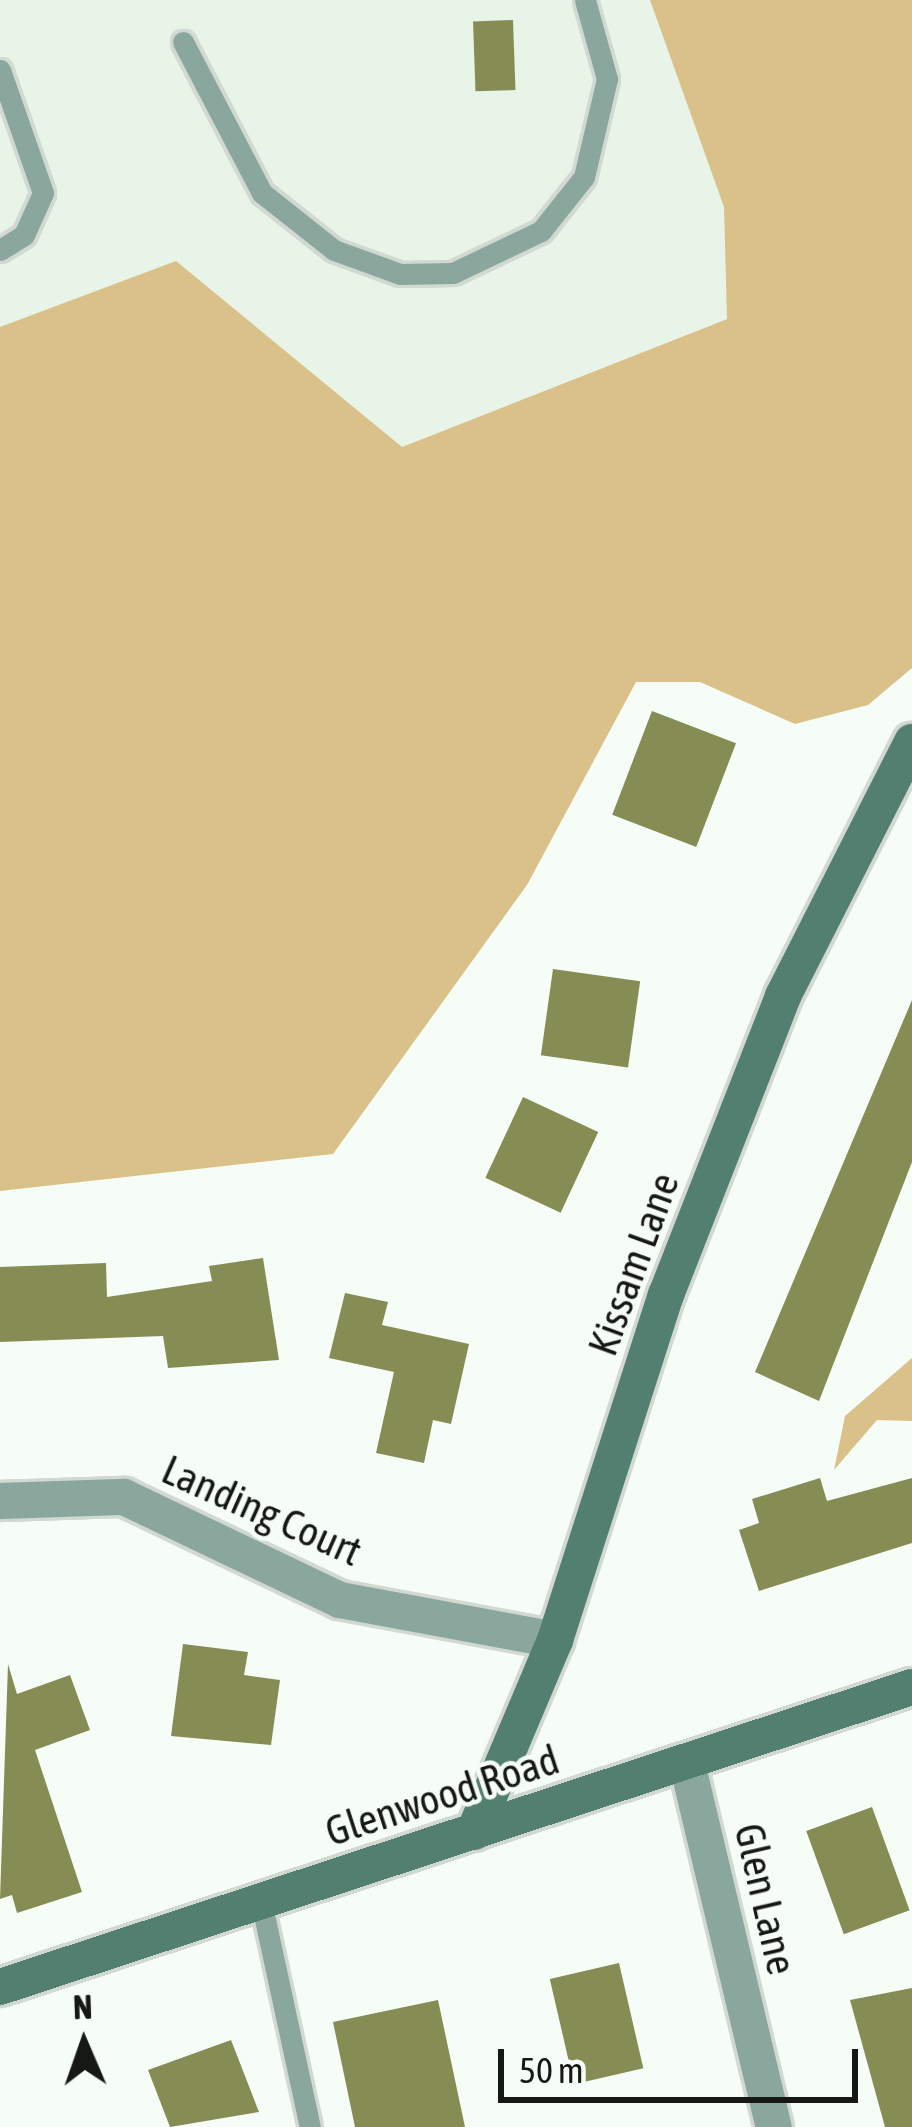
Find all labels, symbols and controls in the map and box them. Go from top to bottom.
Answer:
street label: Kissam Lane [577,1166,689,1362]
street label: Landing Court [155,1444,369,1576]
street label: Glenwood Road [319,1734,565,1856]
street label: Glen Lane [724,1819,808,1979]
north arrow [24,1983,144,2103]
text: N [72,1988,93,2026]
scale bar [504,2025,864,2099]
text: 50 m [519,2049,584,2091]

